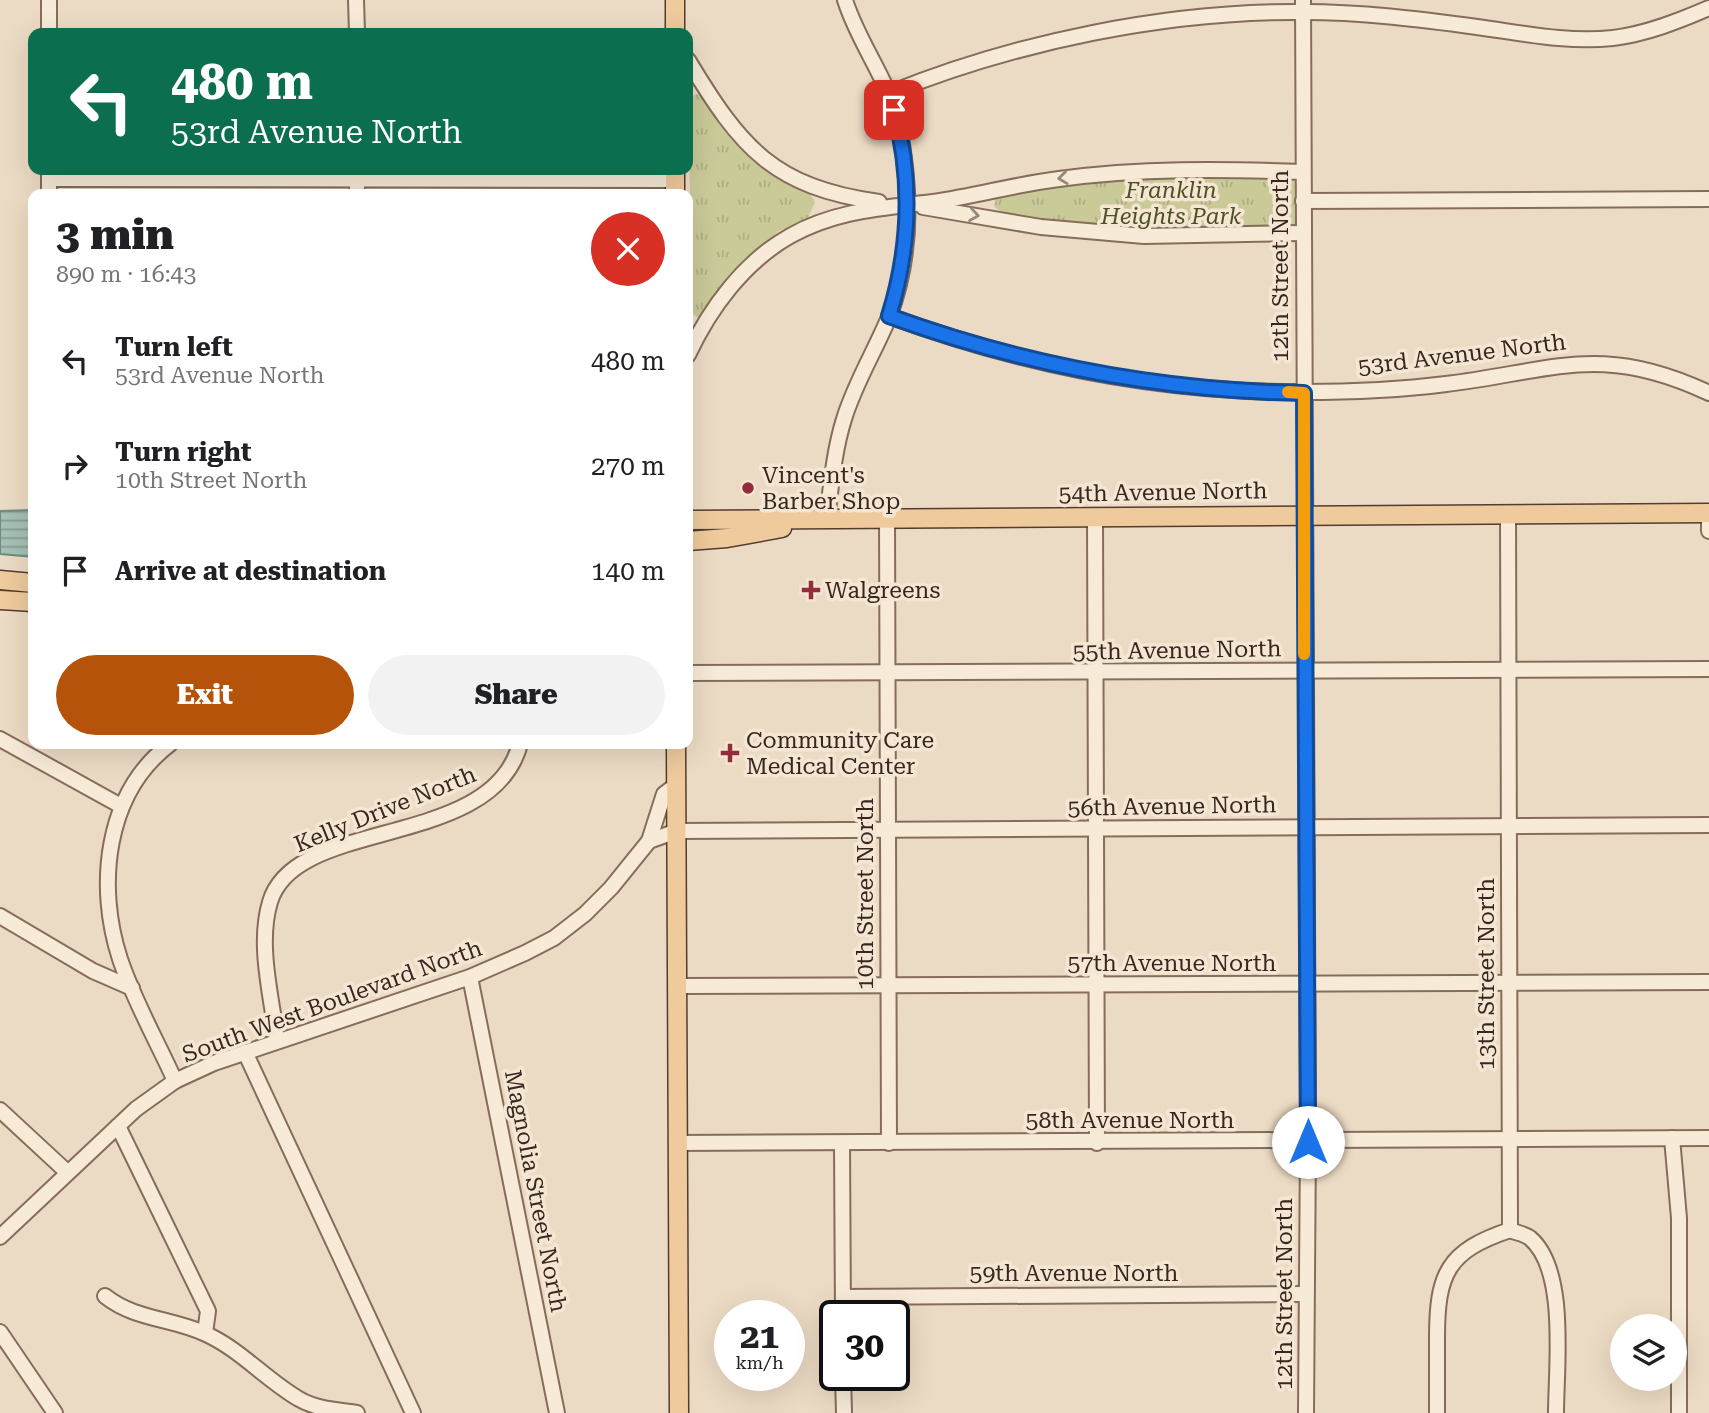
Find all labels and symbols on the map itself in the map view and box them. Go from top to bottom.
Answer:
pin [864,80,924,140]
street label: 12th Street North [1267,170,1294,362]
one-way arrow [1058,171,1069,186]
park label: Franklin Heights Park [1100,177,1242,230]
one-way arrow [968,207,980,222]
street label: 53rd Avenue North [1357,328,1568,381]
place label: Vincent's Barber Shop [762,462,900,515]
street label: 54th Avenue North [1058,477,1268,508]
marker: Vincent's Barber Shop [740,480,756,496]
place label: Walgreens [825,577,940,604]
marker: Walgreens [803,582,819,598]
street label: 55th Avenue North [1072,635,1282,666]
place label: Community Care Medical Center [746,727,934,780]
marker: Community Care Medical Center [720,743,740,763]
street label: Kelly Drive North [290,761,480,858]
street label: 56th Avenue North [1067,791,1277,822]
street label: 10th Street North [852,798,879,990]
street label: 13th Street North [1473,878,1500,1070]
street label: South West Boulevard North [179,935,486,1068]
street label: 57th Avenue North [1068,950,1277,977]
street label: Magnolia Street North [499,1068,572,1315]
position arrow [1271,1105,1345,1179]
street label: 58th Avenue North [1026,1107,1235,1134]
street label: 12th Street North [1271,1198,1298,1390]
street label: 59th Avenue North [970,1260,1179,1287]
speed limit sign: 30 [819,1300,910,1391]

